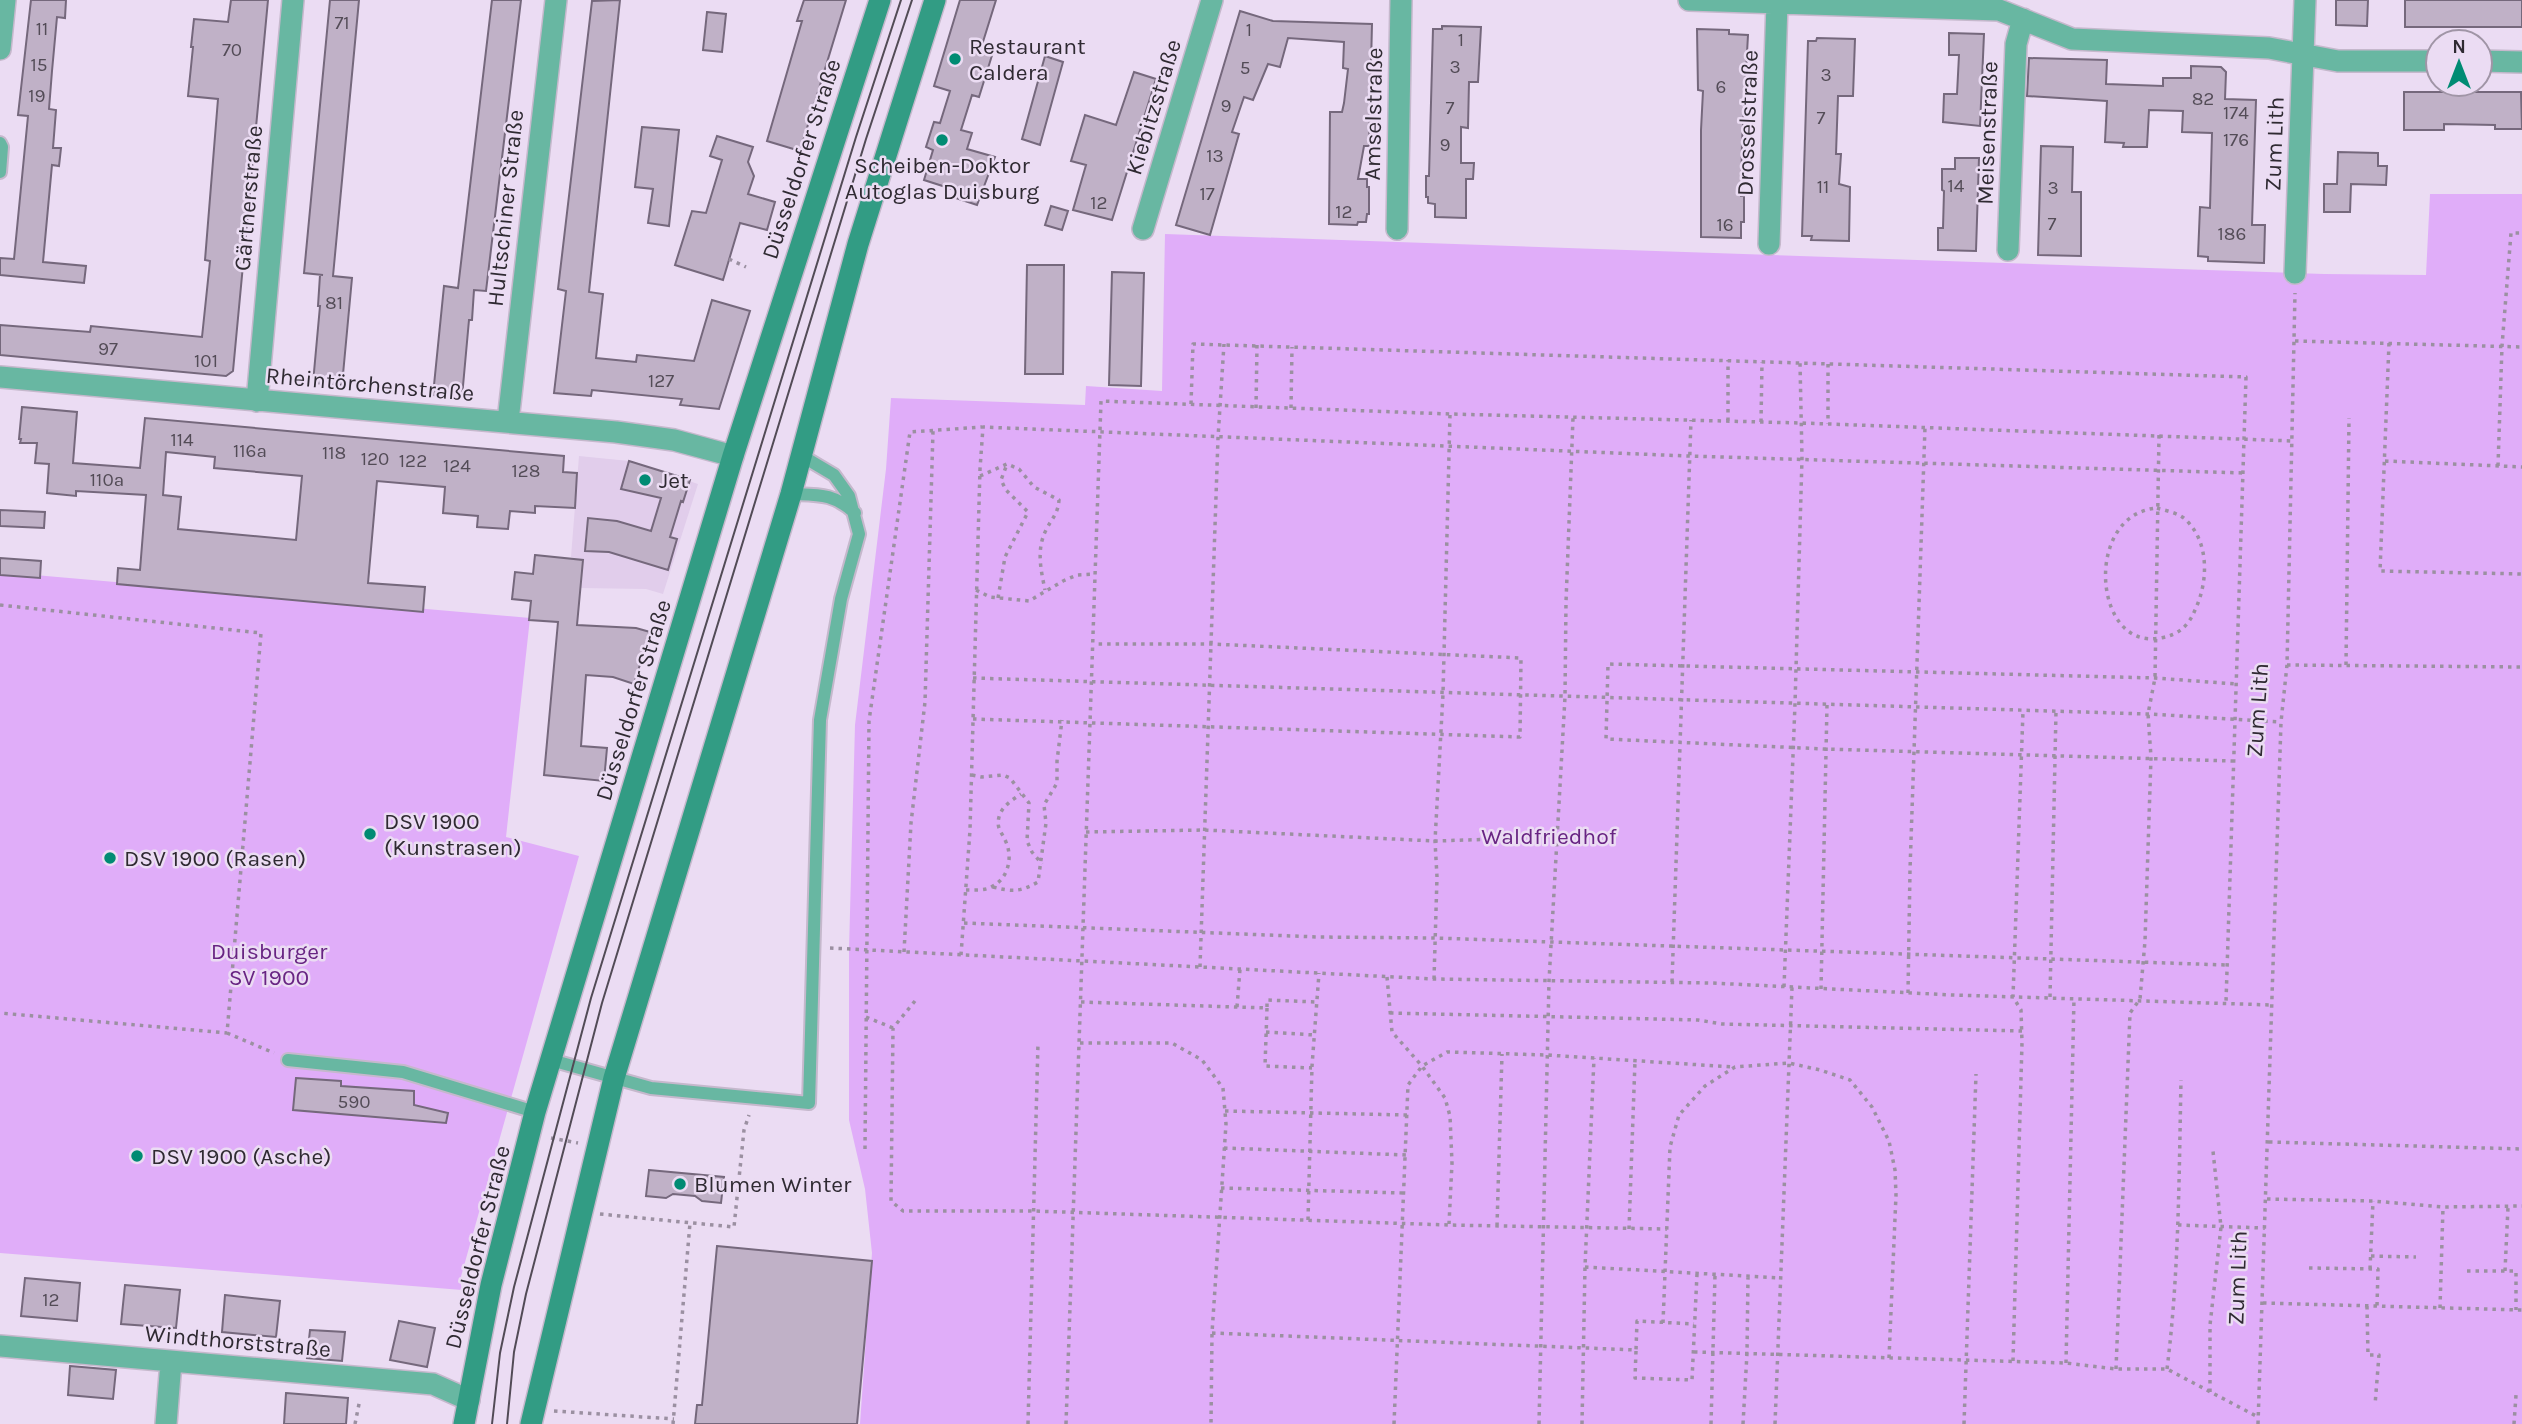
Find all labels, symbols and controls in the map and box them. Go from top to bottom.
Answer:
house number: 71 [334,12,350,34]
house number: 11 [36,18,48,40]
house number: 1 [1246,19,1252,41]
north arrow [2424,28,2494,98]
house number: 1 [1458,29,1464,51]
place label: Restaurant Caldera [969,33,1086,86]
street label: Kiebitzstraße [1120,36,1187,178]
text: N [2452,36,2466,58]
house number: 70 [222,39,242,61]
street label: Amselstraße [1359,47,1388,181]
street label: Drosselstraße [1731,50,1764,197]
marker: Restaurant Caldera [947,51,963,67]
house number: 15 [30,54,48,76]
street label: Düsseldorfer Straße [756,56,847,263]
house number: 3 [1449,56,1461,78]
house number: 5 [1240,57,1250,79]
street label: Meisenstraße [1972,61,2003,205]
house number: 3 [1820,64,1832,86]
house number: 6 [1716,76,1726,98]
house number: 19 [28,85,46,107]
house number: 82 [2192,88,2214,110]
house number: 9 [1220,95,1232,117]
street label: Zum Lith [2259,96,2290,192]
house number: 7 [1446,97,1455,119]
house number: 174 [2223,102,2249,124]
house number: 7 [1817,107,1826,129]
street label: Hultschiner Straße [482,108,529,308]
street label: Gärtnerstraße [229,124,268,272]
house number: 176 [2223,129,2249,151]
marker: Scheiben-Doktor Autoglas Duisburg [934,132,950,148]
house number: 9 [1439,134,1451,156]
house number: 13 [1206,145,1224,167]
place label: Scheiben-Doktor Autoglas Duisburg [845,152,1039,205]
house number: 14 [1948,175,1965,197]
house number: 11 [1817,176,1829,198]
house number: 3 [2047,177,2059,199]
house number: 17 [1199,183,1215,205]
house number: 12 [1090,192,1108,214]
house number: 12 [1335,201,1353,223]
house number: 7 [2048,213,2057,235]
house number: 16 [1716,214,1734,236]
house number: 186 [2218,223,2246,245]
house number: 81 [325,292,343,314]
house number: 97 [98,338,118,360]
house number: 101 [194,350,218,372]
street label: Rheintörchenstraße [265,362,475,407]
house number: 127 [648,370,674,392]
house number: 114 [170,429,194,451]
house number: 116a [233,440,267,462]
house number: 118 [322,442,346,464]
house number: 120 [361,448,389,470]
house number: 122 [399,450,427,472]
house number: 124 [443,455,471,477]
house number: 128 [512,460,540,482]
place label: Jet [659,467,689,494]
house number: 110a [90,469,124,491]
marker: Jet [637,472,653,488]
street label: Düsseldorfer Straße [590,596,677,804]
street label: Zum Lith [2241,662,2274,758]
place label: DSV 1900 (Kunstrasen) [384,808,522,861]
park label: Waldfriedhof [1481,823,1617,850]
marker: DSV 1900 (Kunstrasen) [362,826,378,842]
place label: DSV 1900 (Rasen) [124,845,306,872]
marker: DSV 1900 (Rasen) [102,850,118,866]
park label: Duisburger SV 1900 [211,938,328,991]
house number: 590 [337,1091,371,1113]
street label: Düsseldorfer Straße [439,1142,516,1352]
place label: DSV 1900 (Asche) [151,1143,331,1170]
marker: DSV 1900 (Asche) [129,1148,145,1164]
place label: Blumen Winter [694,1171,852,1198]
marker: Blumen Winter [672,1176,688,1192]
street label: Zum Lith [2222,1230,2253,1326]
house number: 12 [42,1289,60,1311]
street label: Windthorststraße [144,1320,332,1363]

